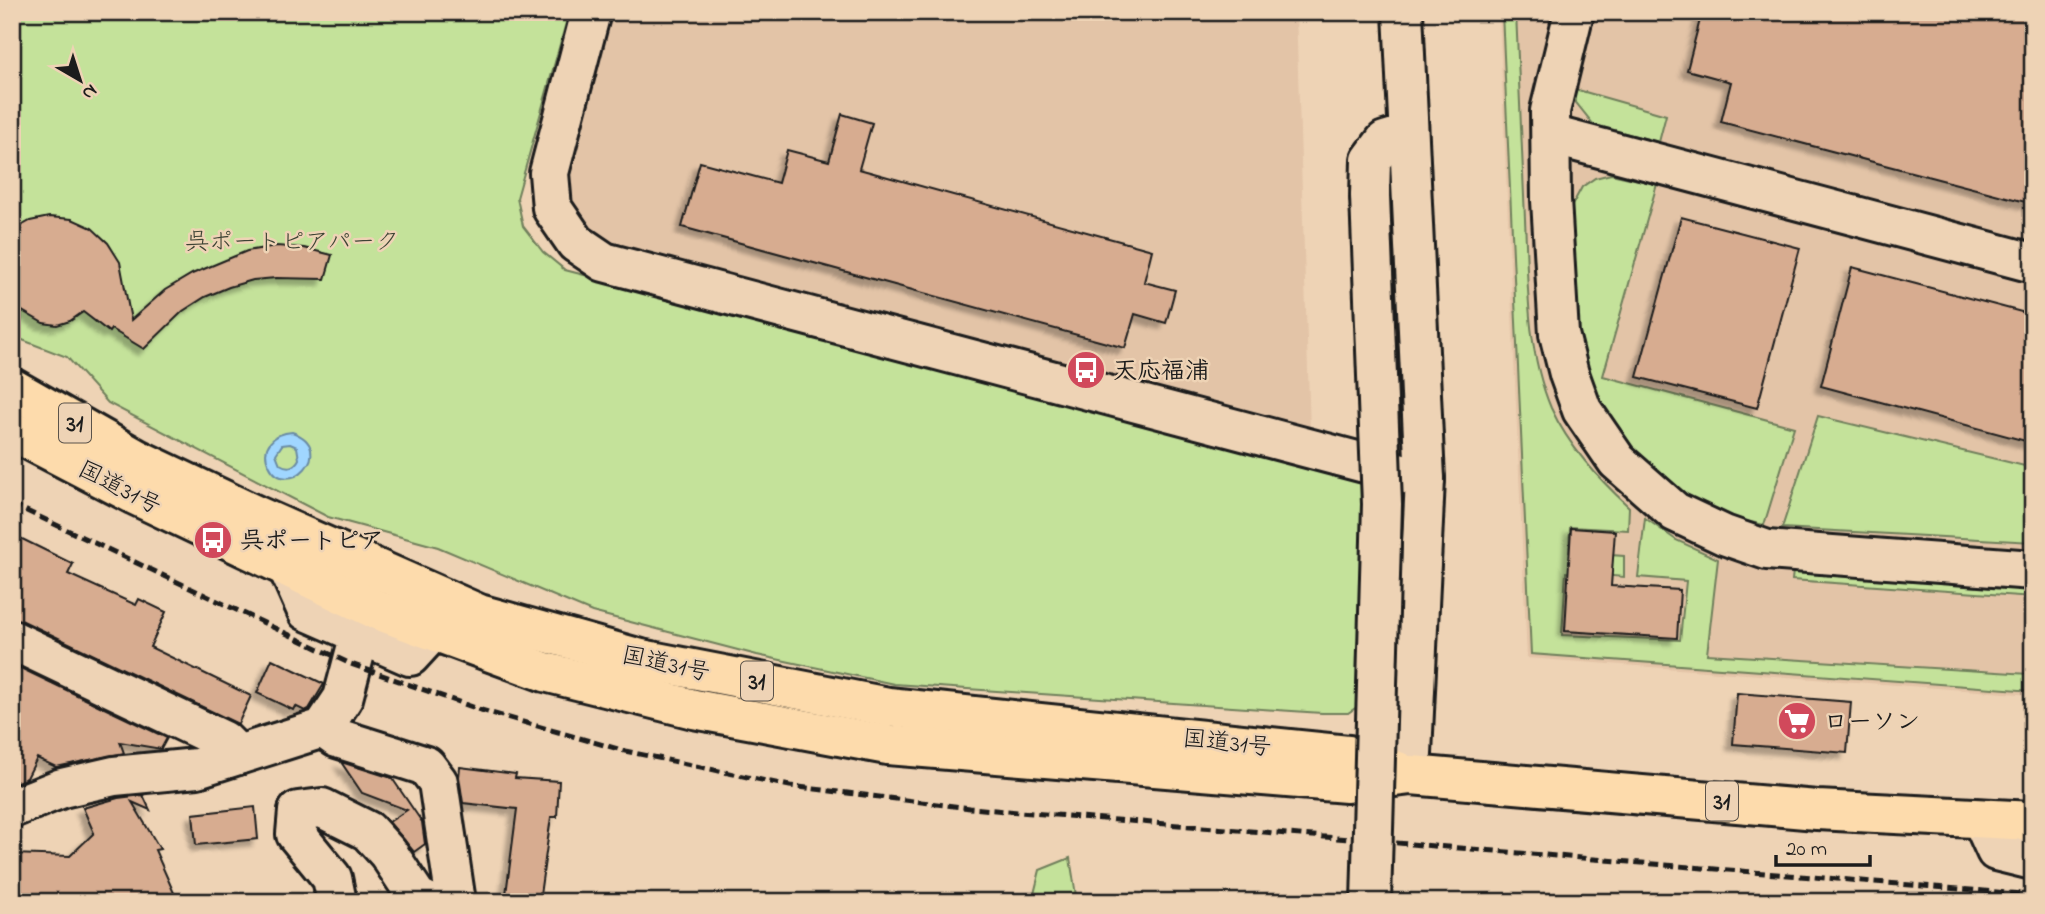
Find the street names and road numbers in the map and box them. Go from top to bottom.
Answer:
road number: 31 [59,404,91,442]
street label: 国道31号 [71,453,167,525]
street label: 国道31号 [618,639,713,692]
road number: 31 [741,662,773,701]
street label: 国道31号 [1180,722,1273,767]
road number: 31 [1706,782,1738,820]

